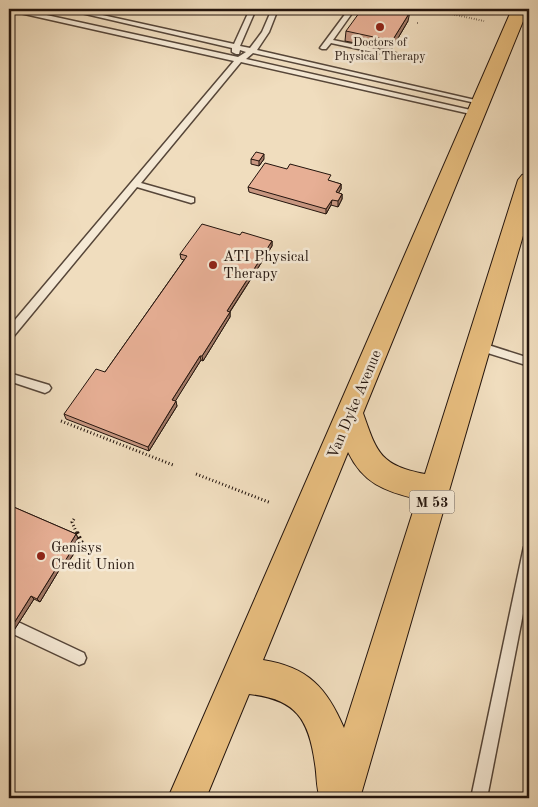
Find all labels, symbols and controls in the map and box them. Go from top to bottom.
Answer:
marker: Doctors of Physical Therapy [374,21,386,33]
place label: Doctors of Physical Therapy [334,37,426,63]
place label: ATI Physical Therapy [223,250,309,282]
marker: ATI Physical Therapy [207,259,219,271]
street label: Van Dyke Avenue [326,348,385,461]
road number: M 53 [410,491,454,514]
place label: Genisys Credit Union [51,541,135,573]
marker: Genisys Credit Union [35,550,47,562]

